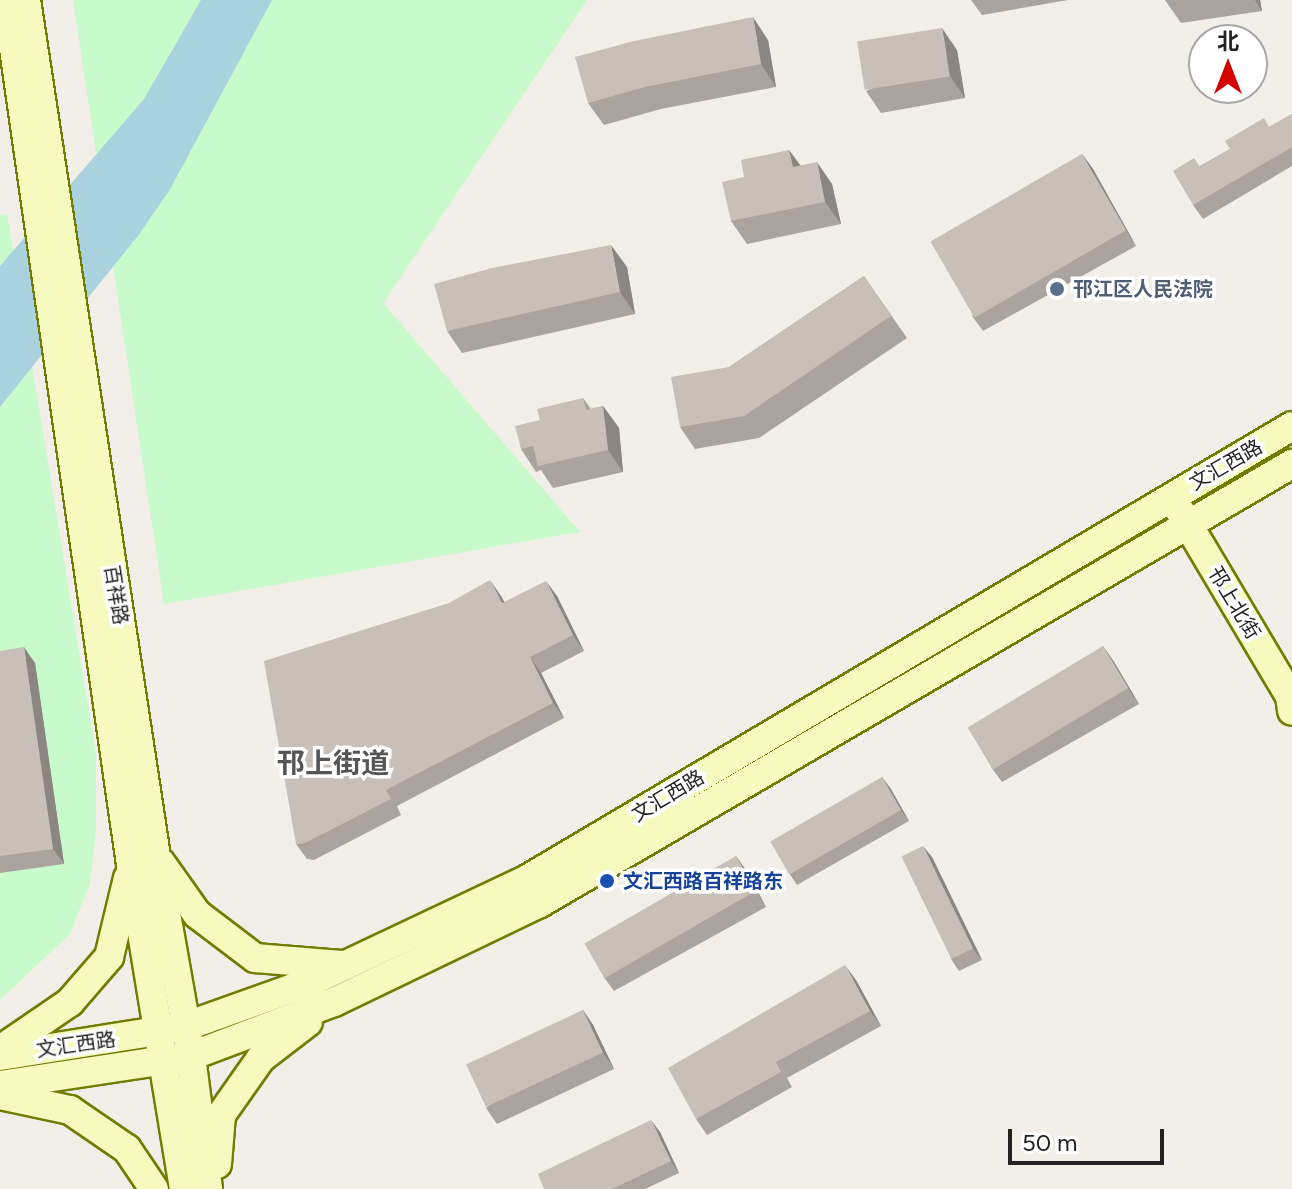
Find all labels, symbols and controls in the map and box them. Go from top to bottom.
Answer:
north arrow [1188,24,1268,104]
text: 北 [1217,28,1239,55]
place label: 邗江区人民法院 [1073,277,1213,301]
marker: 邗江区人民法院 [1048,280,1066,298]
street label: 文汇西路 [1185,435,1267,495]
street label: 百祥路 [99,563,133,627]
street label: 邗上北街 [1203,563,1265,643]
district label: 邗上街道 [277,746,389,780]
street label: 文汇西路 [628,765,708,827]
place label: 文汇西路百祥路东 [623,869,783,893]
marker: 文汇西路百祥路东 [598,872,616,890]
street label: 文汇西路 [35,1028,117,1062]
scale bar [1012,1113,1168,1163]
text: 50 m [1022,1128,1078,1157]

